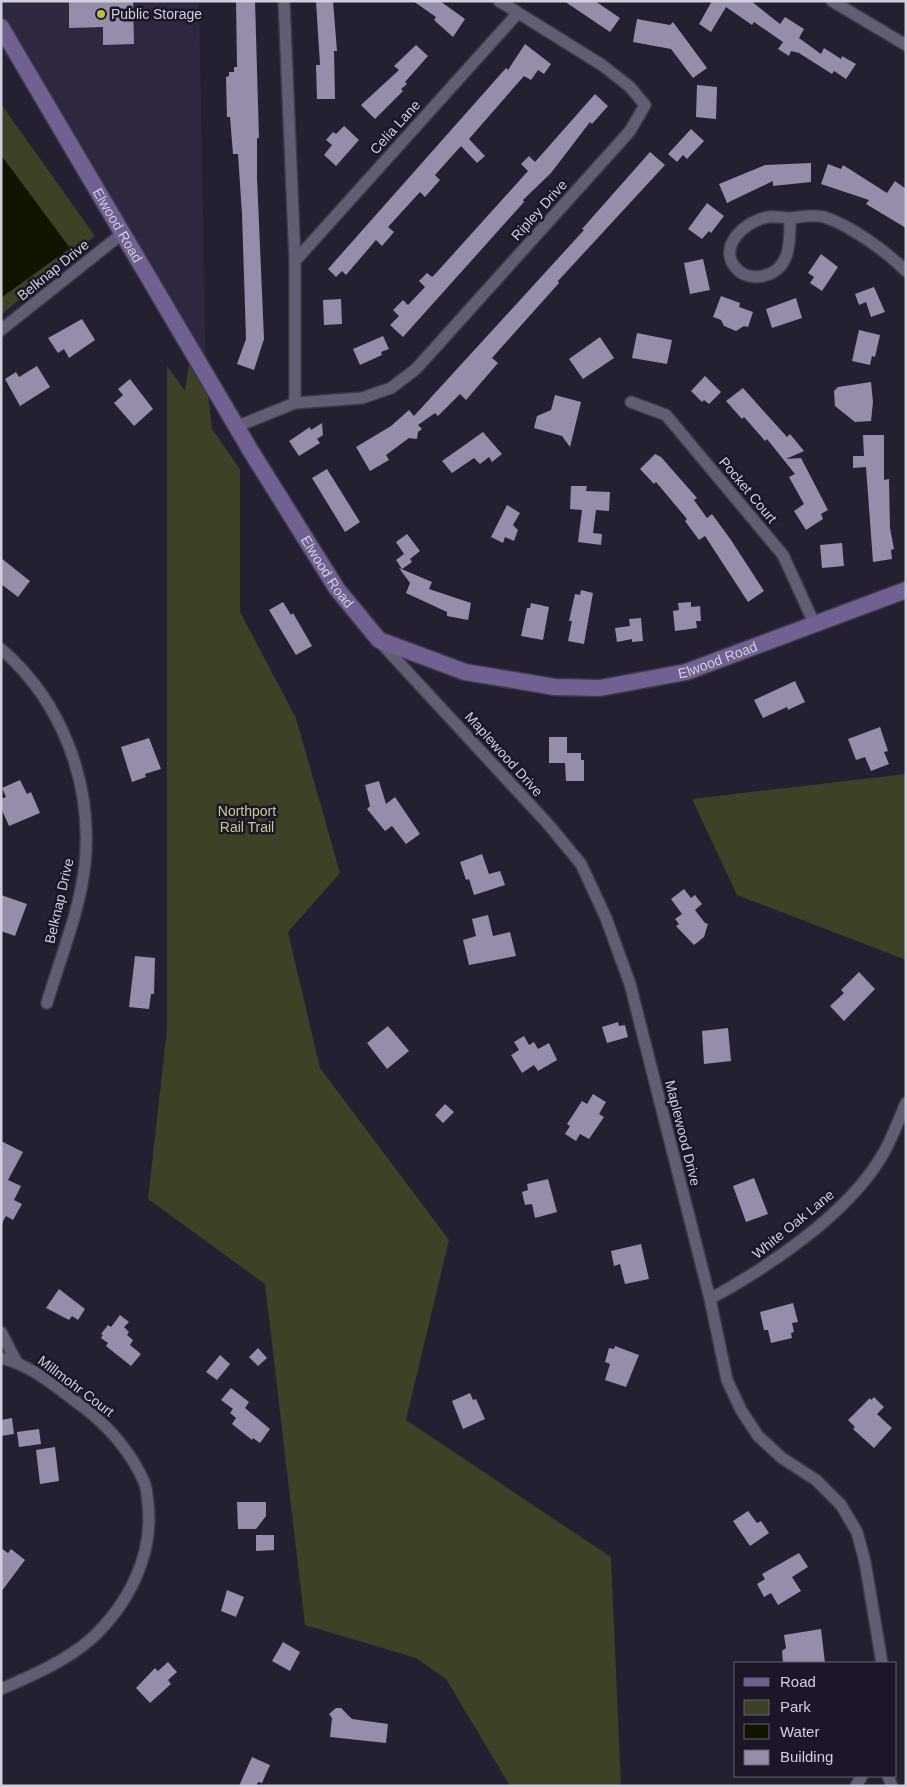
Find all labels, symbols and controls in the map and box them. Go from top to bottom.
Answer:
place label: Public Storage [111,6,202,22]
marker: Public Storage [95,8,107,20]
street label: Celia Lane [367,97,423,157]
street label: Ripley Drive [508,176,570,243]
street label: Elwood Road [90,185,146,265]
street label: Belknap Drive [14,236,92,304]
street label: Pocket Court [716,454,780,526]
street label: Elwood Road [298,533,357,611]
street label: Elwood Road [677,638,759,681]
street label: Maplewood Drive [462,708,546,800]
park label: Northport Rail Trail [218,803,276,835]
street label: Belknap Drive [41,857,77,945]
street label: Maplewood Drive [662,1079,704,1188]
street label: White Oak Lane [749,1186,837,1262]
street label: Millmohr Court [35,1352,117,1420]
legend [734,1662,897,1777]
text: Road [780,1673,816,1690]
text: Park [780,1698,811,1715]
text: Water [780,1723,819,1740]
text: Building [780,1748,833,1765]

